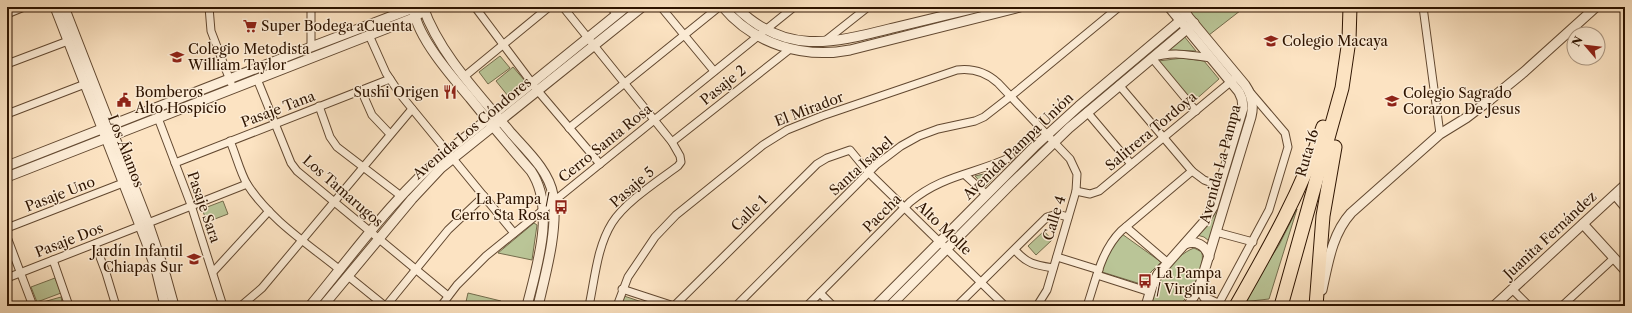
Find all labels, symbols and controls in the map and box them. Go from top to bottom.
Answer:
place label: Super Bodega aCuenta [261,17,413,35]
supermarket icon: Super Bodega aCuenta [242,18,258,34]
north arrow [1566,26,1606,66]
place label: Colegio Macaya [1282,32,1389,50]
school or university icon: Colegio Macaya [1263,33,1279,49]
text: N [1569,33,1586,49]
place label: Colegio Metodista William Taylor [187,40,310,74]
school or university icon: Colegio Metodista William Taylor [169,49,185,65]
street label: Pasaje 2 [697,61,749,109]
street label: Avenida Los Cóndores [408,73,535,184]
place label: Bomberos Alto Hospicio [134,83,226,117]
place label: Sushi Origen [353,83,439,101]
restaurant icon: Sushi Origen [442,84,458,100]
place label: Colegio Sagrado Corazon De Jesus [1403,84,1520,118]
street label: Pasaje Tana [238,86,318,131]
street label: Salitrera Tordoya [1102,87,1201,175]
street label: El Mirador [772,88,846,130]
street label: Avenida Pampa Unión [958,88,1077,204]
public building icon: Bomberos Alto Hospicio [116,92,132,108]
school or university icon: Colegio Sagrado Corazon De Jesus [1384,93,1400,109]
street label: Cerro Santa Rosa [555,99,656,186]
street label: Avenida La Pampa [1195,102,1245,227]
street label: Los Álamos [104,112,148,190]
street label: Ruta 16 [1292,127,1322,179]
street label: Santa Isabel [825,133,897,199]
street label: Los Tamarugos [299,151,387,231]
street label: Pasaje 5 [606,163,658,211]
street label: Pasaje Sara [183,169,225,246]
street label: Pasaje Uno [23,172,97,216]
street label: Juanita Fernández [1498,187,1600,284]
street label: Paccha [859,189,906,236]
place label: La Pampa / Cerro Sta Rosa [451,190,551,224]
street label: Calle 1 [727,191,771,235]
street label: Calle 4 [1039,193,1069,243]
street label: Alto Molle [912,196,976,259]
bus stop icon: La Pampa / Cerro Sta Rosa [553,199,569,215]
street label: Pasaje Dos [32,219,106,261]
place label: Jardín Infantil Chiapas Sur [89,242,183,276]
school or university icon: Jardín Infantil Chiapas Sur [186,251,202,267]
place label: La Pampa / Virginia [1156,264,1222,298]
bus stop icon: La Pampa / Virginia [1137,273,1153,289]

